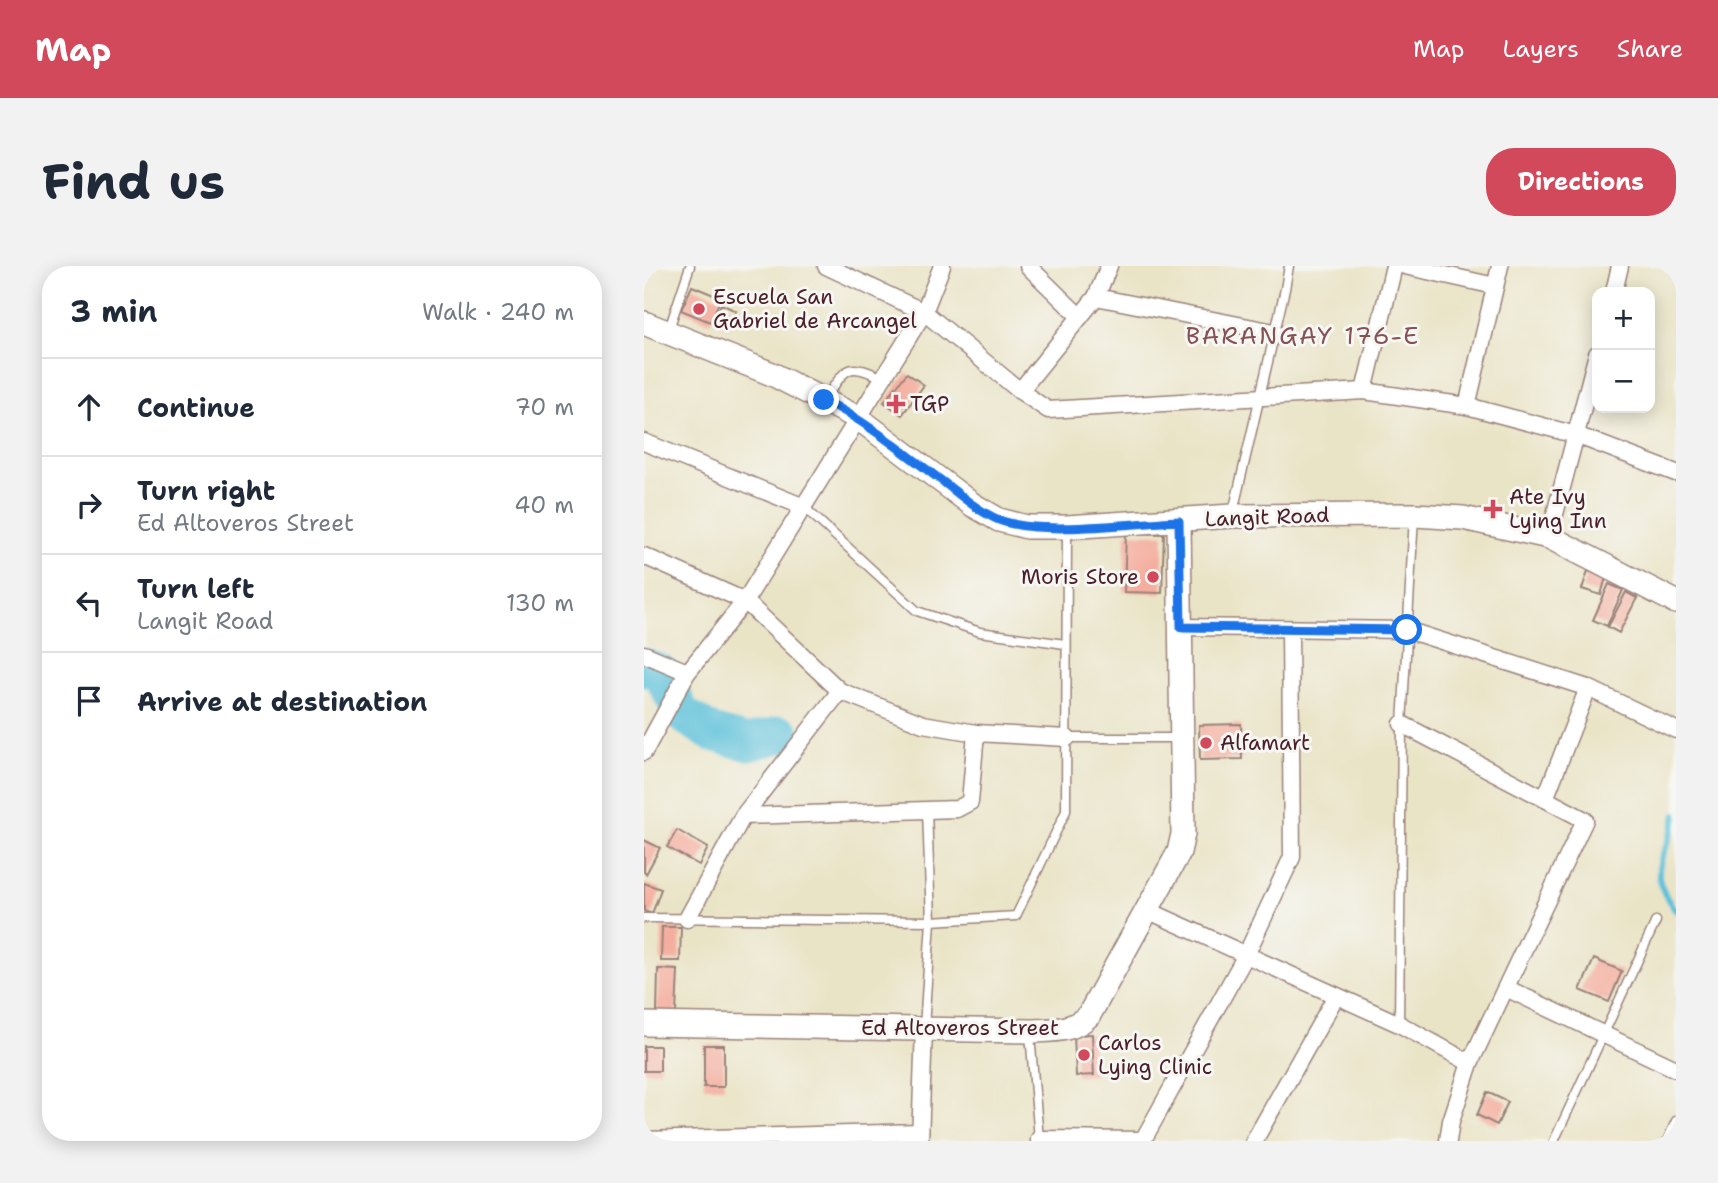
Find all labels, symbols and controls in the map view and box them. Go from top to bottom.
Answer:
text: Map [35,27,111,72]
text: Map [1413,33,1464,65]
text: Layers [1502,33,1579,65]
text: Share [1617,33,1683,65]
button: Directions [1486,148,1676,216]
text: Find us [42,149,225,215]
place label: Escuela San Gabriel de Arcangel [713,283,917,335]
map controls [1592,287,1655,413]
button: + [1592,287,1655,350]
text: 3 min [70,291,157,332]
text: Walk · 240 m [422,297,574,327]
marker: Escuela San Gabriel de Arcangel [691,301,707,317]
district label: BARANGAY 176-E [1186,320,1420,352]
button: − [1592,350,1655,413]
route end [808,384,839,415]
icon: ahead [70,388,108,426]
text: Continue [137,390,255,425]
place label: TGP [910,390,949,418]
text: 70 m [515,392,574,422]
marker: TGP [888,396,904,412]
text: Turn right [137,473,275,508]
place label: Ate Ivy Lying Inn [1509,483,1607,535]
icon: right [70,486,108,524]
text: 40 m [514,490,574,520]
marker: Ate Ivy Lying Inn [1483,499,1503,519]
street label: Langit Road [1204,501,1330,533]
text: Ed Altoveros Street [137,508,354,538]
place label: Moris Store [1021,563,1139,591]
marker: Moris Store [1145,569,1161,585]
text: Turn left [137,571,254,606]
icon: left [70,584,108,622]
text: 130 m [506,588,574,618]
text: Langit Road [137,606,273,636]
route start [1391,614,1422,645]
icon: arrive [70,682,108,720]
text: Arrive at destination [137,684,427,719]
place label: Alfamart [1220,729,1310,757]
marker: Alfamart [1198,735,1214,751]
street label: Ed Altoveros Street [861,1014,1059,1042]
place label: Carlos Lying Clinic [1098,1029,1212,1081]
marker: Carlos Lying Clinic [1076,1047,1092,1063]

